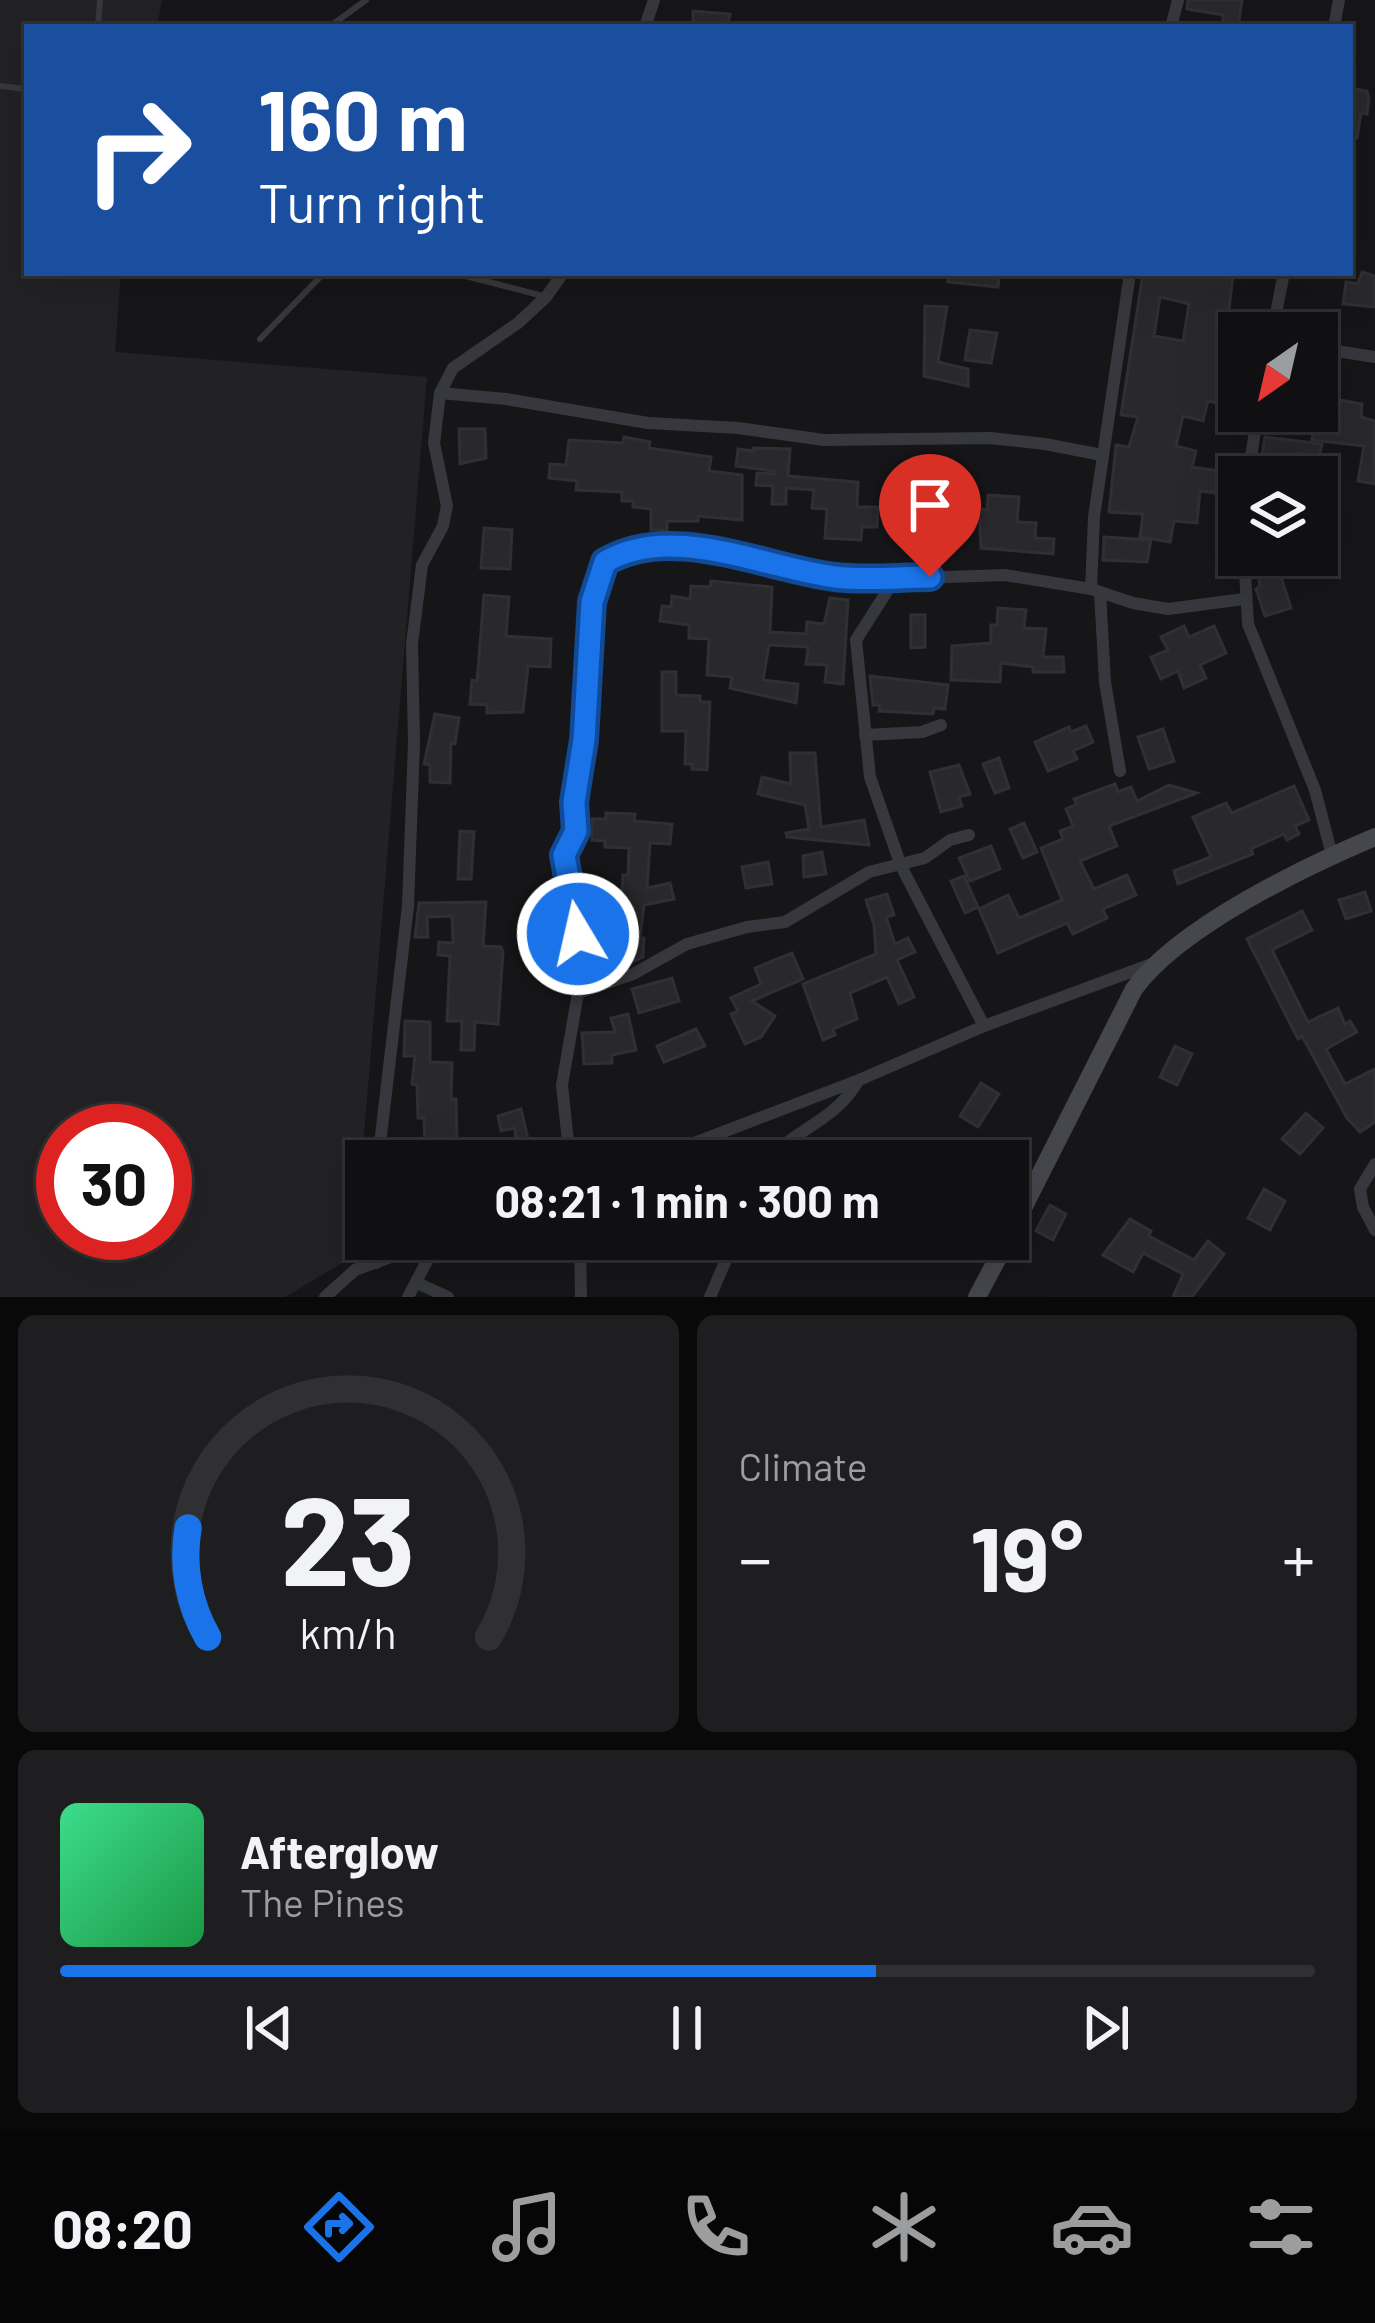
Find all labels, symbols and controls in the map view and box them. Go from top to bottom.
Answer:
text: 160 m [258,67,468,168]
icon: right [60,72,216,228]
text: Turn right [258,169,486,234]
north arrow [1218,312,1338,432]
map controls [1218,312,1338,576]
pin [879,454,981,577]
button: layers [1218,456,1338,576]
icon: arrive [897,472,963,538]
position arrow [515,871,641,997]
speed limit sign: 30 [36,1104,192,1260]
text: 08:21 · 1 min · 300 m [494,1173,880,1227]
text: Climate [739,1442,868,1489]
text: 23 [280,1461,416,1611]
text: 19° [970,1502,1084,1610]
text: − [739,1517,772,1596]
text: + [1282,1517,1315,1596]
text: km/h [300,1605,397,1657]
text: Afterglow [240,1824,439,1878]
text: The Pines [240,1878,405,1925]
icon: previous [236,1995,302,2061]
icon: pause [654,1995,720,2061]
icon: next [1073,1995,1139,2061]
icon: directions [297,2185,381,2269]
icon: music [485,2185,569,2269]
icon: phone [674,2185,758,2269]
icon: climate [862,2185,946,2269]
icon: car [1050,2185,1134,2269]
icon: filters [1239,2185,1323,2269]
text: 08:20 [52,2195,193,2260]

